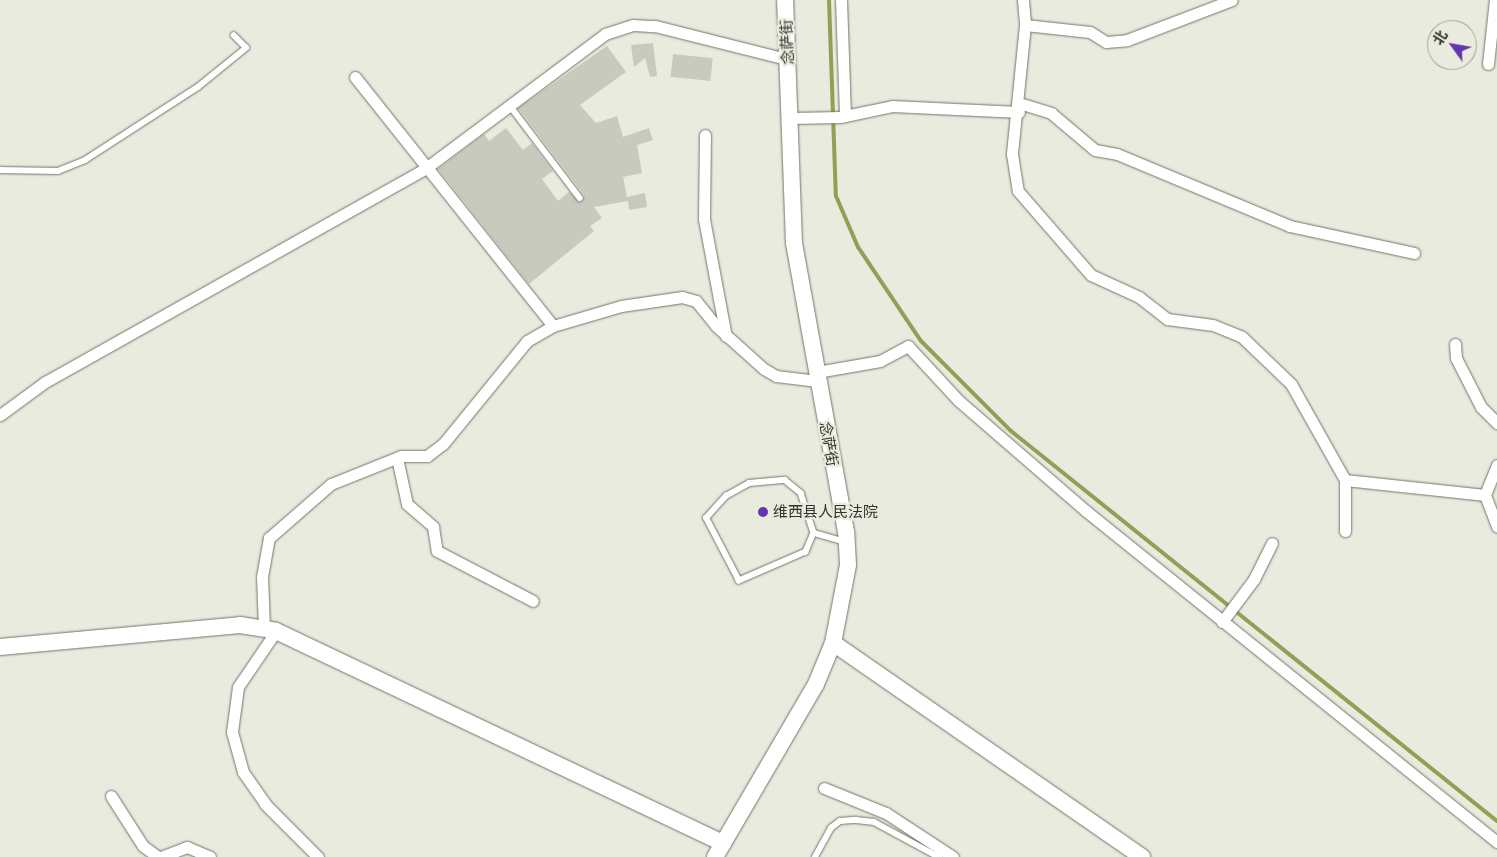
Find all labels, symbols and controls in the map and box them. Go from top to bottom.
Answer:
street label: 念萨街 [777,19,797,65]
north arrow [1427,20,1477,70]
text: 北 [1430,27,1451,48]
street label: 念萨街 [816,420,842,468]
place label: 维西县人民法院 [773,503,878,521]
marker: 维西县人民法院 [757,506,769,518]

